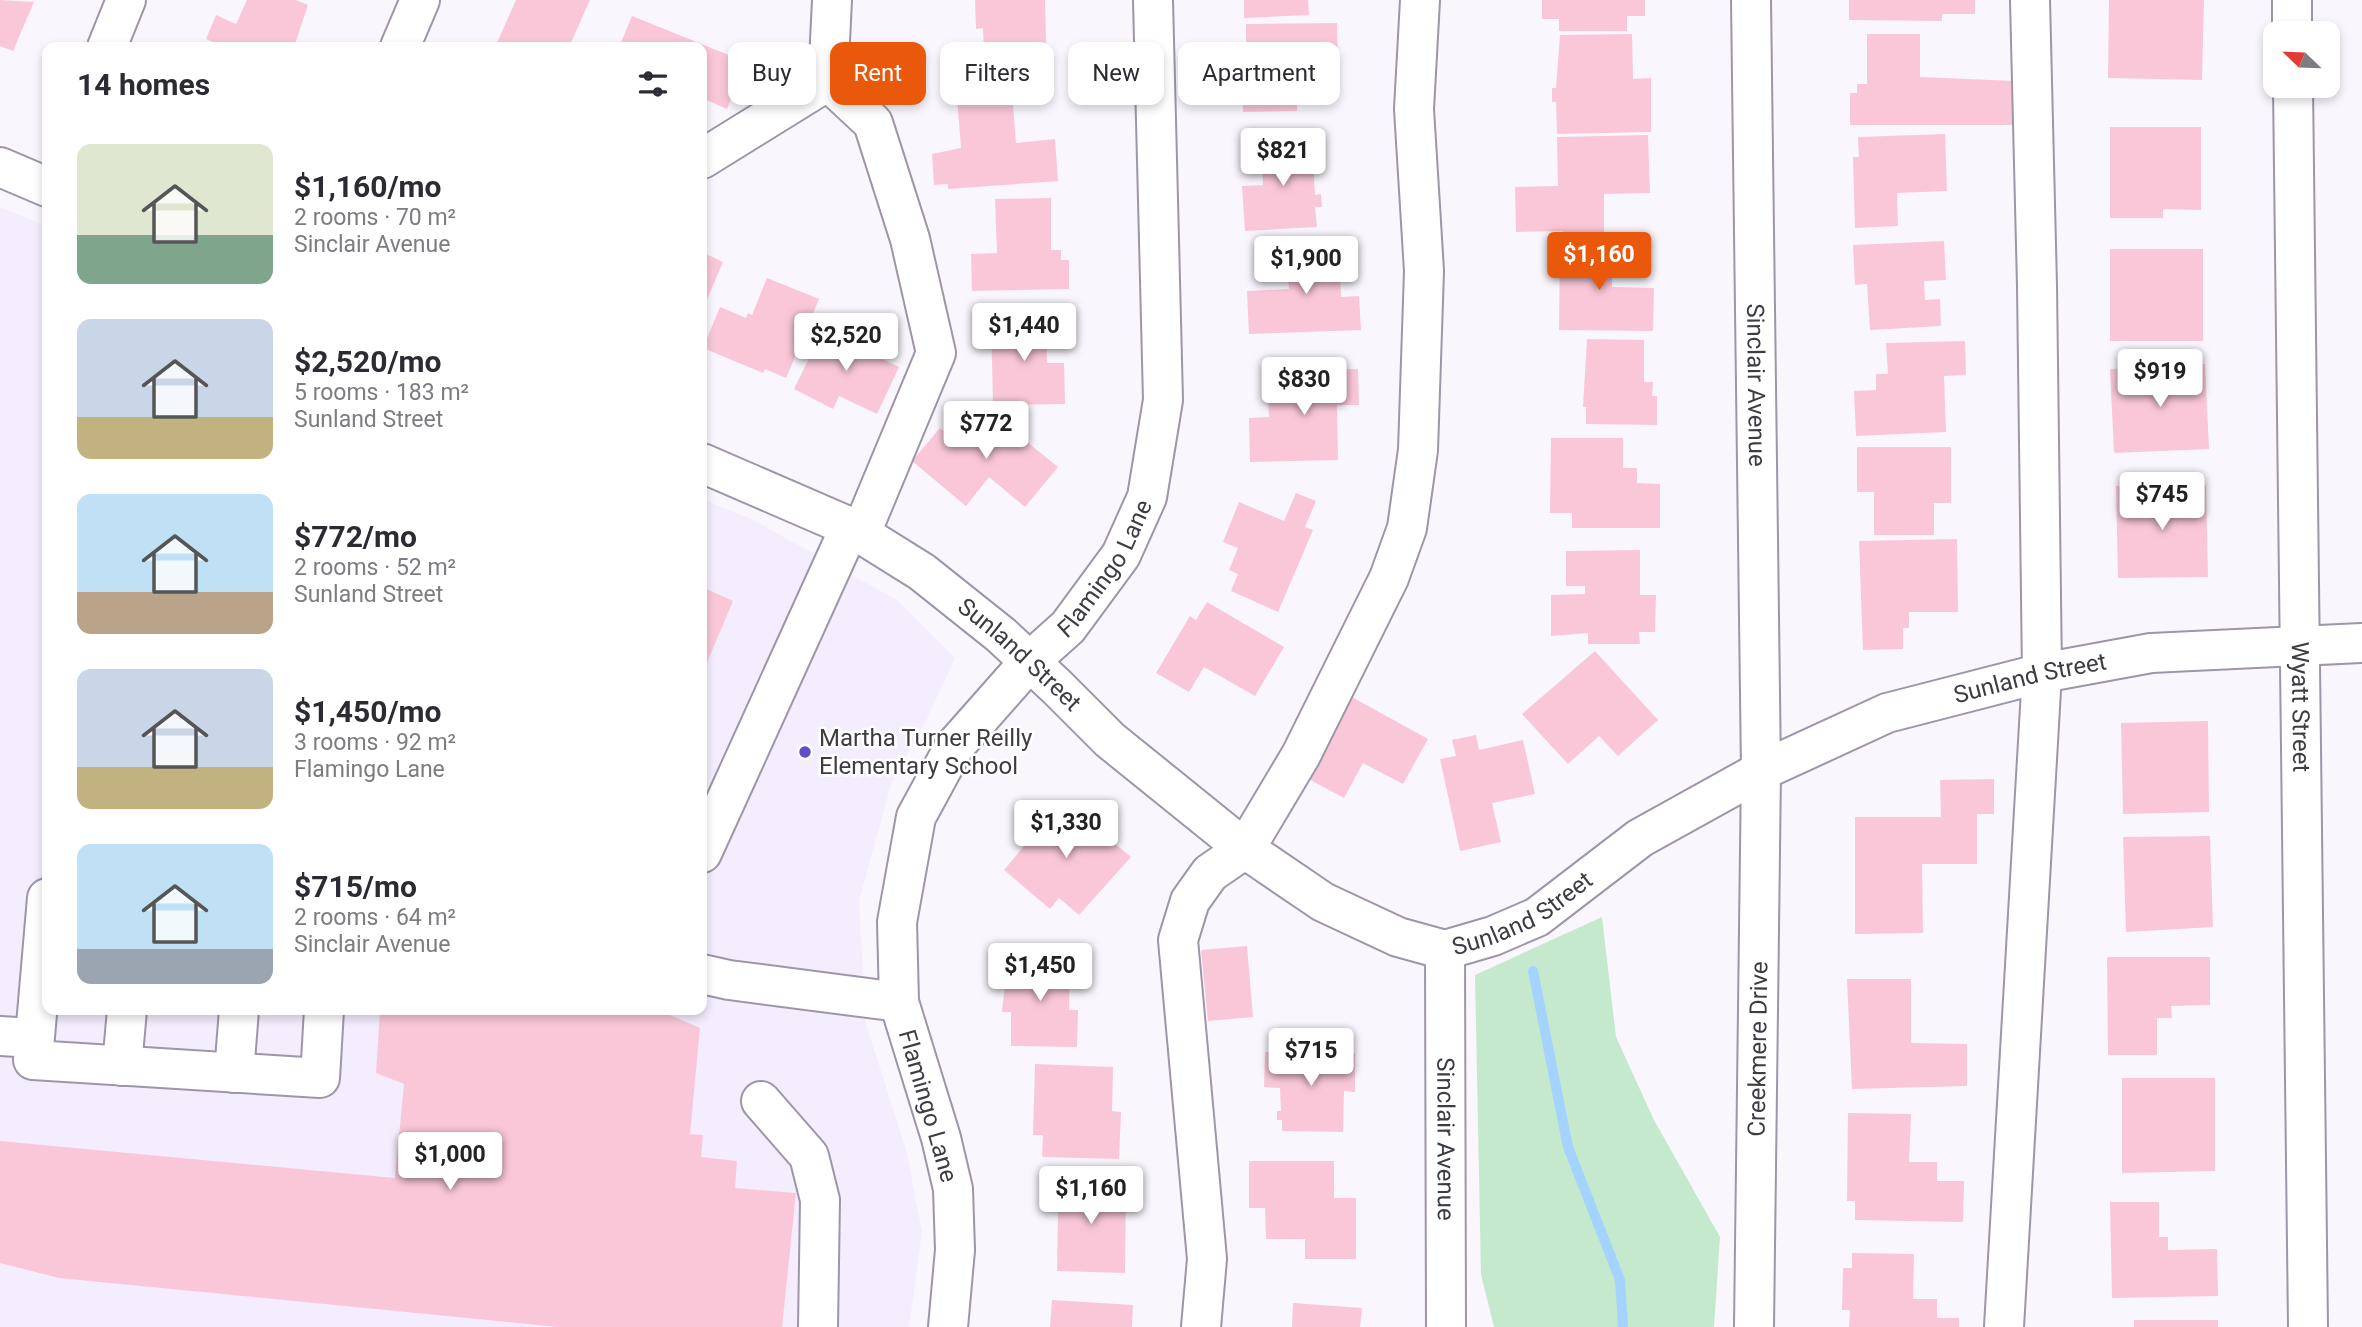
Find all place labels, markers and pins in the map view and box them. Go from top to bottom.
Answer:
pin: $821 [1242,128,1324,188]
pin: $1,160 [1542,232,1656,292]
pin: $1,900 [1249,236,1363,296]
pin: $1,440 [967,304,1081,363]
pin: $2,520 [789,314,903,373]
pin: $919 [2119,350,2201,409]
pin: $830 [1263,358,1345,417]
pin: $772 [945,402,1027,461]
pin: $745 [2121,472,2203,532]
place label: Martha Turner Reilly Elementary School [819,724,1033,780]
marker: Martha Turner Reilly Elementary School [797,744,813,760]
pin: $1,330 [1009,800,1123,860]
pin: $1,450 [983,944,1097,1003]
pin: $715 [1270,1028,1352,1088]
pin: $1,000 [393,1132,507,1192]
pin: $1,160 [1034,1166,1148,1226]

